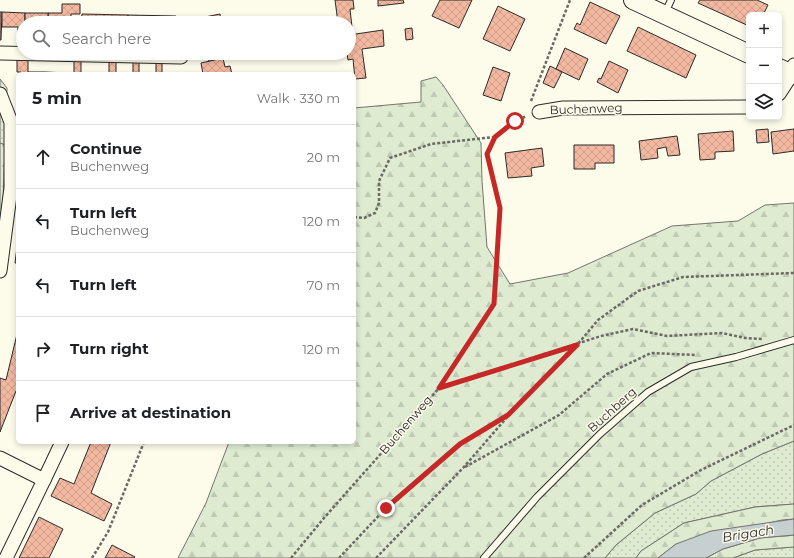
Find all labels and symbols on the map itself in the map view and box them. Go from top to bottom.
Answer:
street label: Buchenweg [549,100,623,117]
route start [506,112,524,130]
street label: Buchberg [584,384,639,435]
street label: Buchenweg [376,392,435,457]
route end [377,499,395,517]
water label: Brigach [721,521,775,545]

